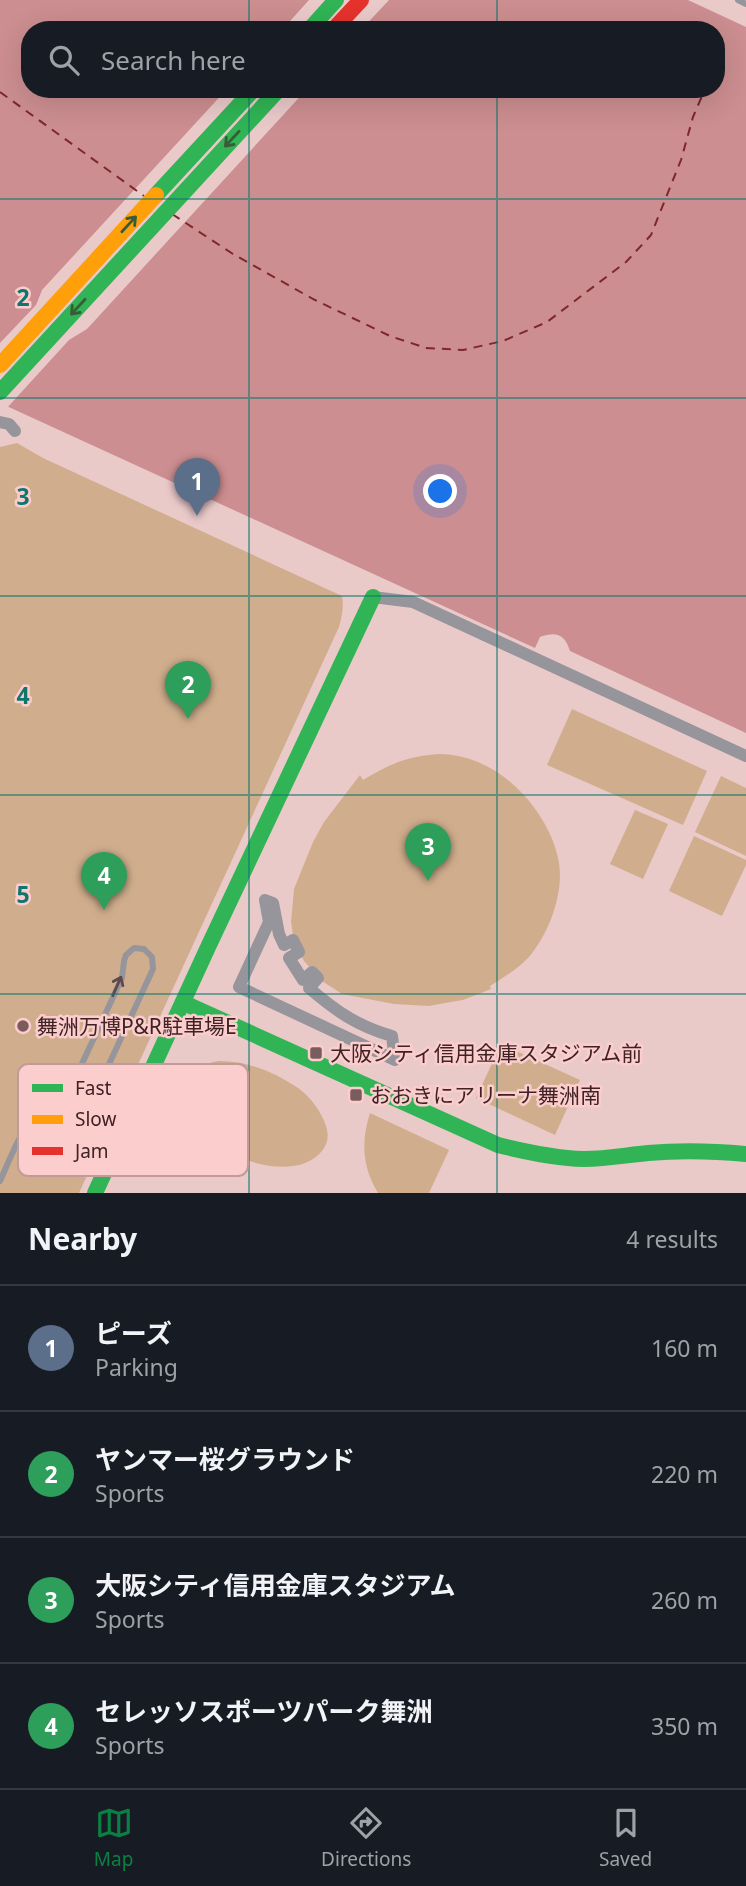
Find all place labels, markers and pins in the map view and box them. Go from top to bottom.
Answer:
pin: 1 [174,458,220,516]
pin: 2 [165,661,211,719]
pin: 3 [405,823,451,881]
pin: 4 [81,852,127,910]
place label: 舞洲万博P&R駐車場E [37,1012,237,1040]
marker: 舞洲万博P&R駐車場E [15,1018,31,1034]
place label: 大阪シティ信用金庫スタジアム前 [330,1039,642,1067]
marker: 大阪シティ信用金庫スタジアム前 [308,1045,324,1061]
place label: おおきにアリーナ舞洲南 [370,1081,601,1109]
marker: おおきにアリーナ舞洲南 [348,1087,364,1103]

